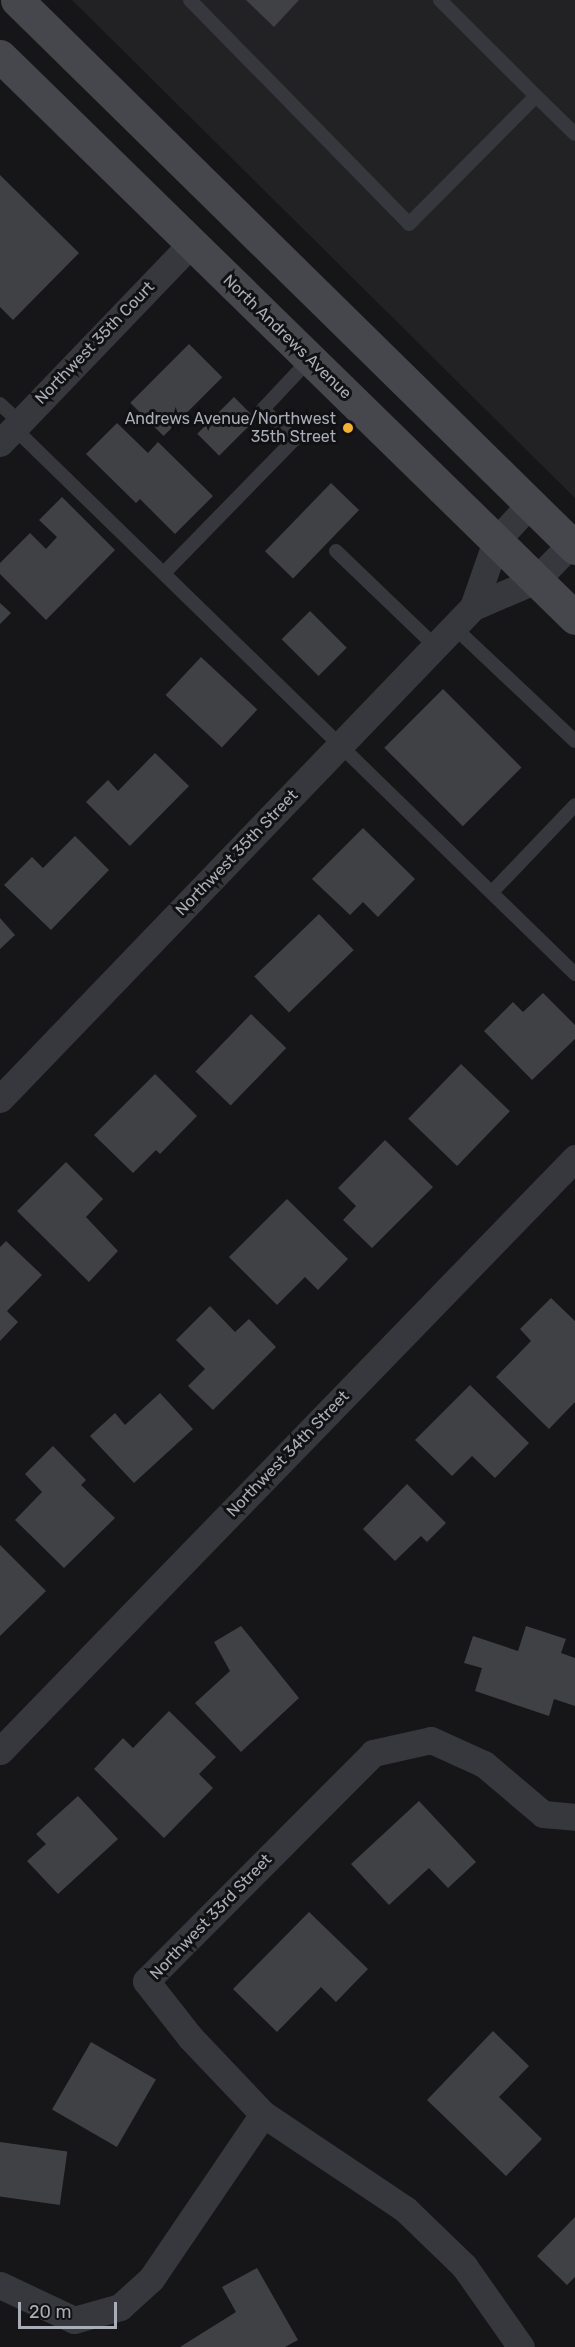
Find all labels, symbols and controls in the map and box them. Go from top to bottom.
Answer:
street label: North Andrews Avenue [219,270,355,404]
street label: Northwest 35th Court [31,278,159,408]
place label: Andrews Avenue/Northwest 35th Street [124,409,336,447]
marker: Andrews Avenue/Northwest 35th Street [341,421,355,435]
street label: Northwest 35th Street [172,786,302,920]
street label: Northwest 34th Street [223,1387,353,1521]
street label: Northwest 33rd Street [146,1850,276,1984]
scale bar [21,2290,120,2328]
text: 20 m [29,2301,71,2323]

